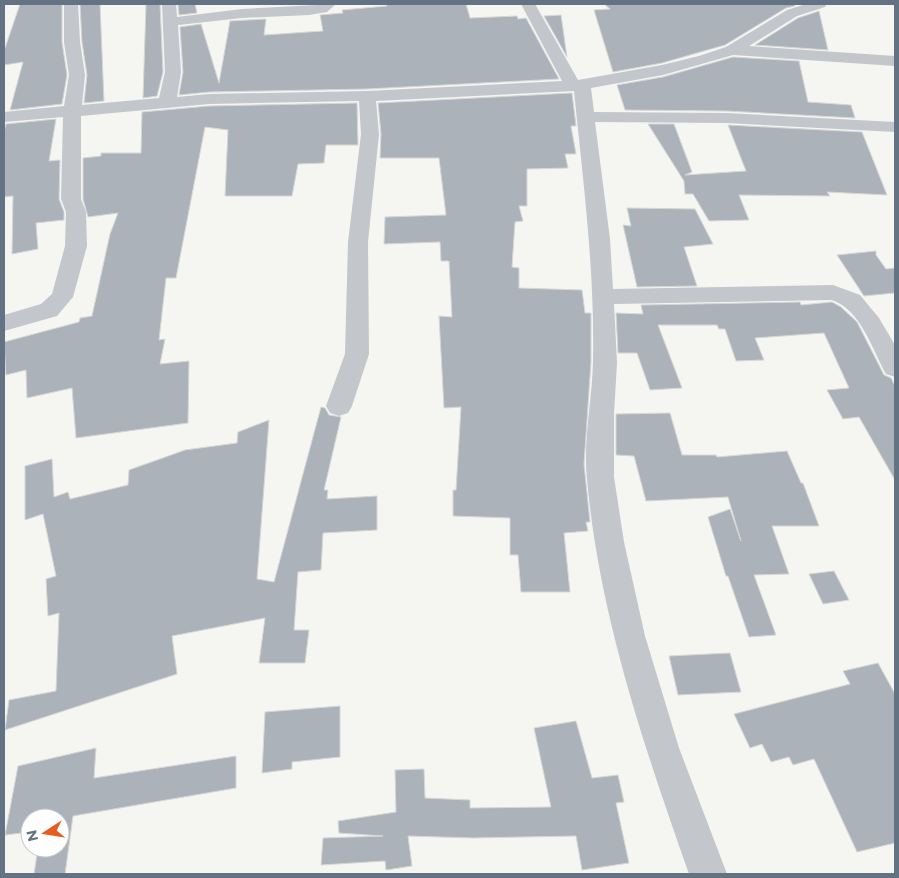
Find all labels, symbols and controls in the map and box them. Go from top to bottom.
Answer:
north arrow [20,808,70,858]
text: N [22,828,42,843]

